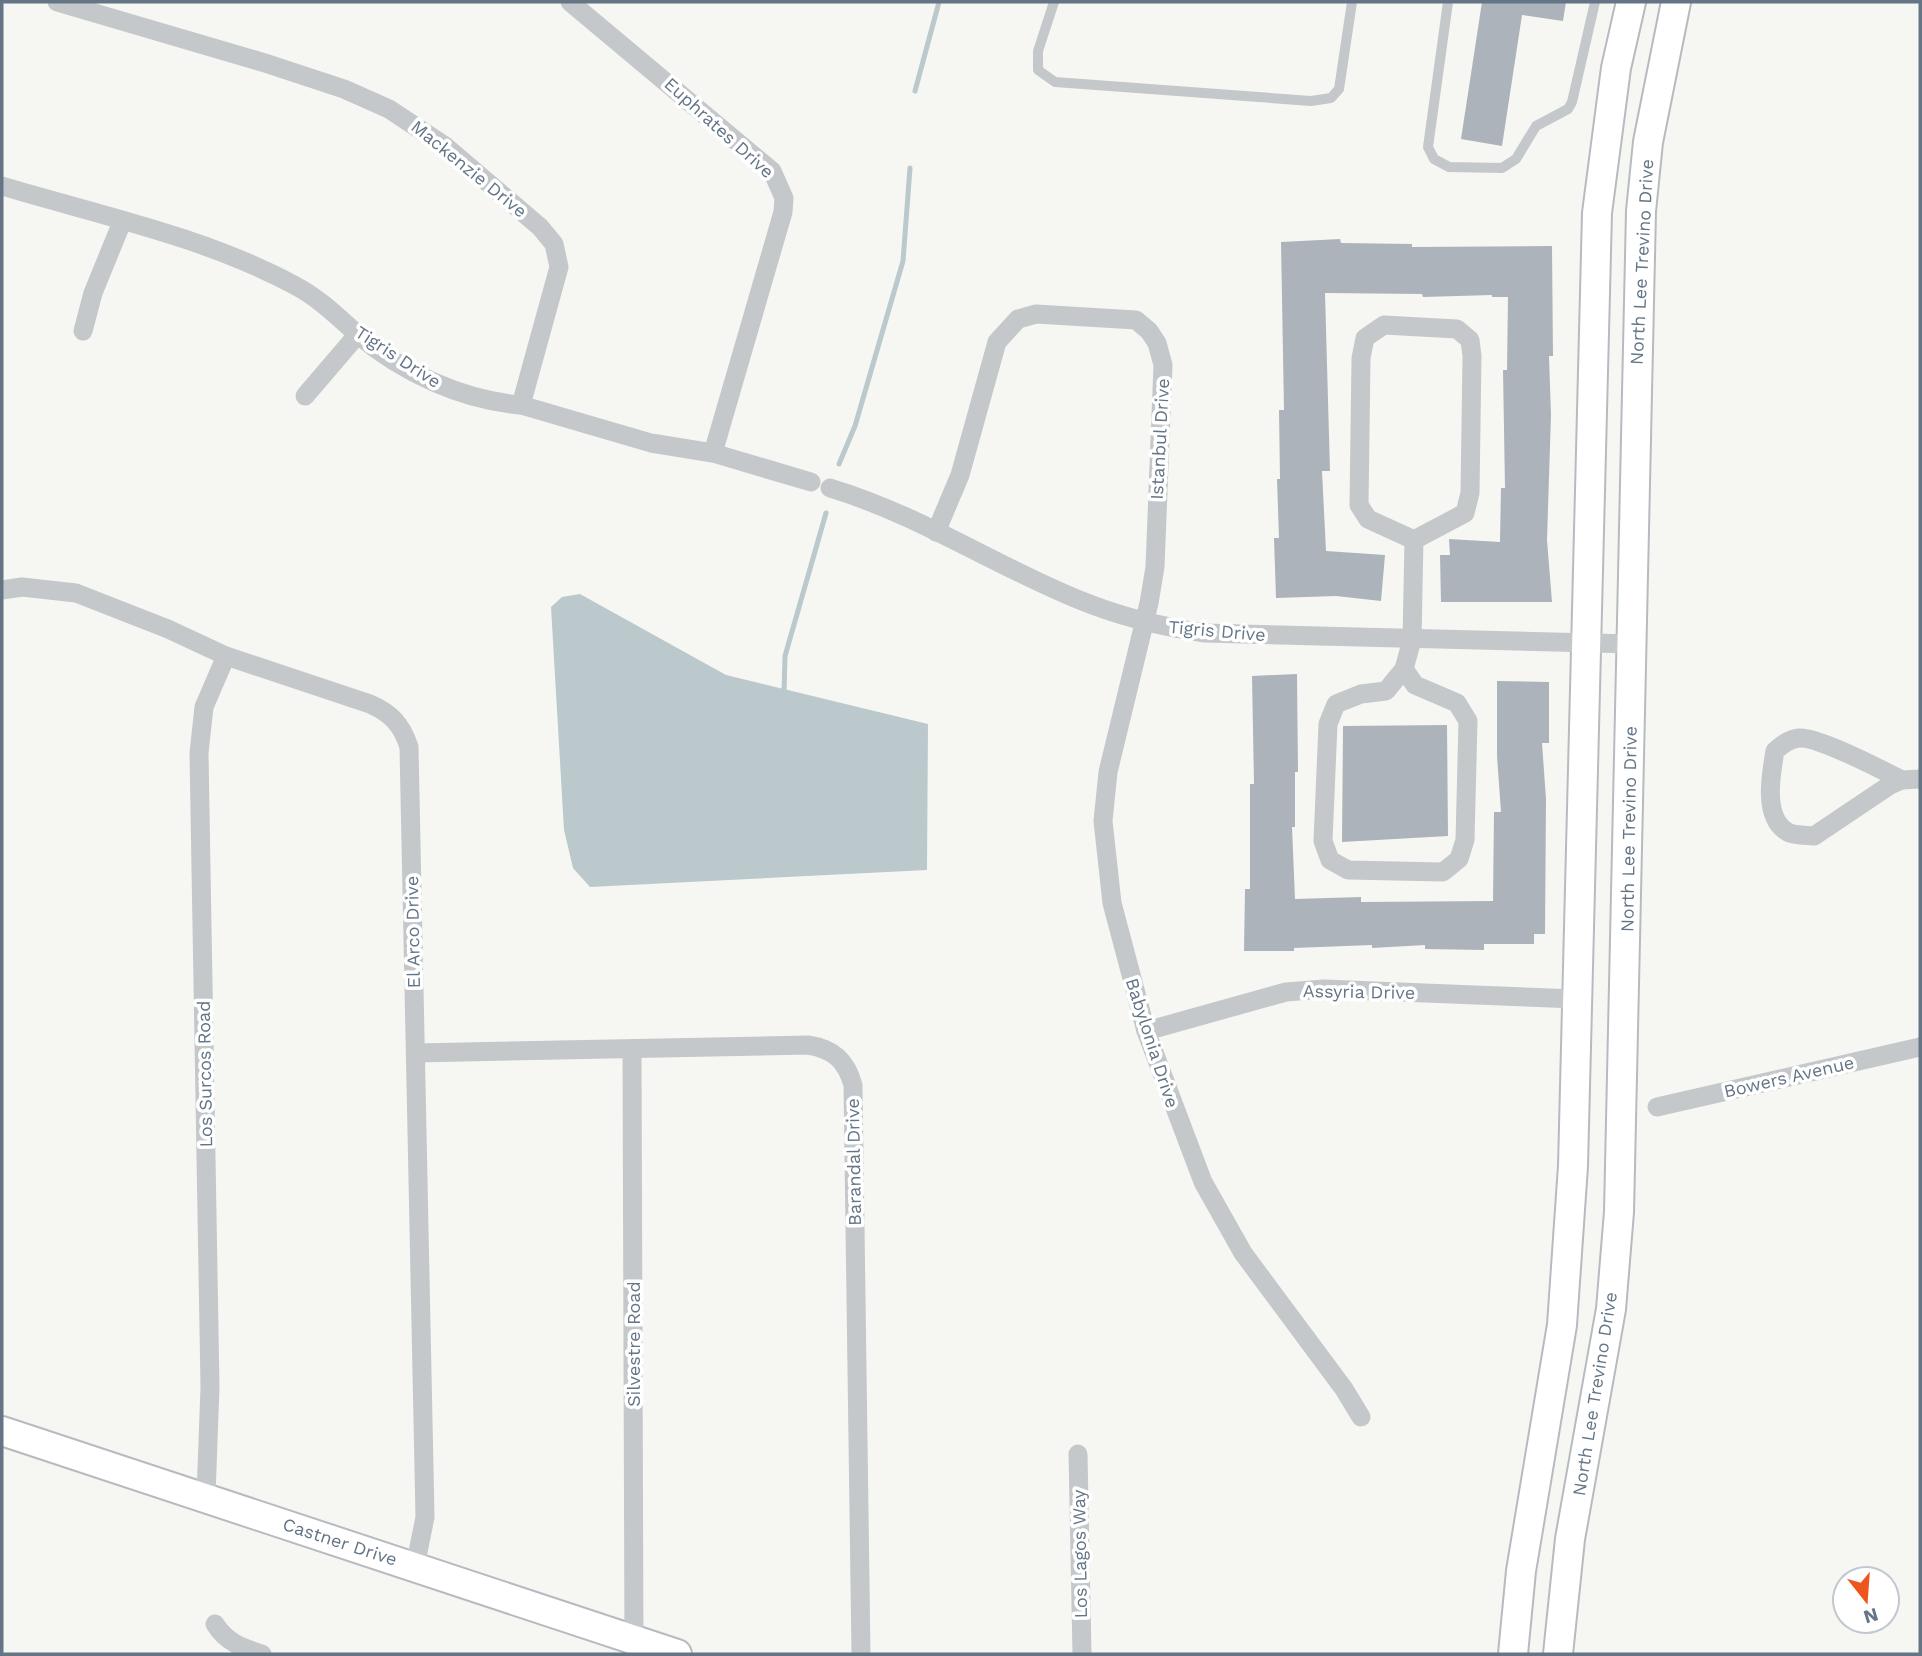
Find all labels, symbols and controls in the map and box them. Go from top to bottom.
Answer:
street label: Euphrates Drive [660,73,778,182]
street label: Mackenzie Drive [407,116,531,222]
street label: North Lee Trevino Drive [1626,158,1657,365]
street label: Tigris Drive [352,321,445,392]
street label: Istanbul Drive [1146,378,1173,500]
street label: Tigris Drive [1168,616,1267,645]
street label: North Lee Trevino Drive [1616,726,1641,932]
street label: El Arco Drive [401,876,424,988]
street label: Babylonia Drive [1122,975,1183,1110]
street label: Assyria Drive [1303,980,1415,1003]
street label: Los Surcos Road [193,1000,216,1148]
street label: Bowers Avenue [1722,1051,1856,1102]
street label: Barandal Drive [842,1098,865,1226]
street label: Silvestre Road [623,1281,644,1407]
street label: North Lee Trevino Drive [1568,1290,1621,1497]
street label: Los Lagos Way [1068,1489,1091,1619]
street label: Castner Drive [280,1513,400,1570]
north arrow [1831,1565,1901,1635]
text: N [1861,1603,1881,1629]

